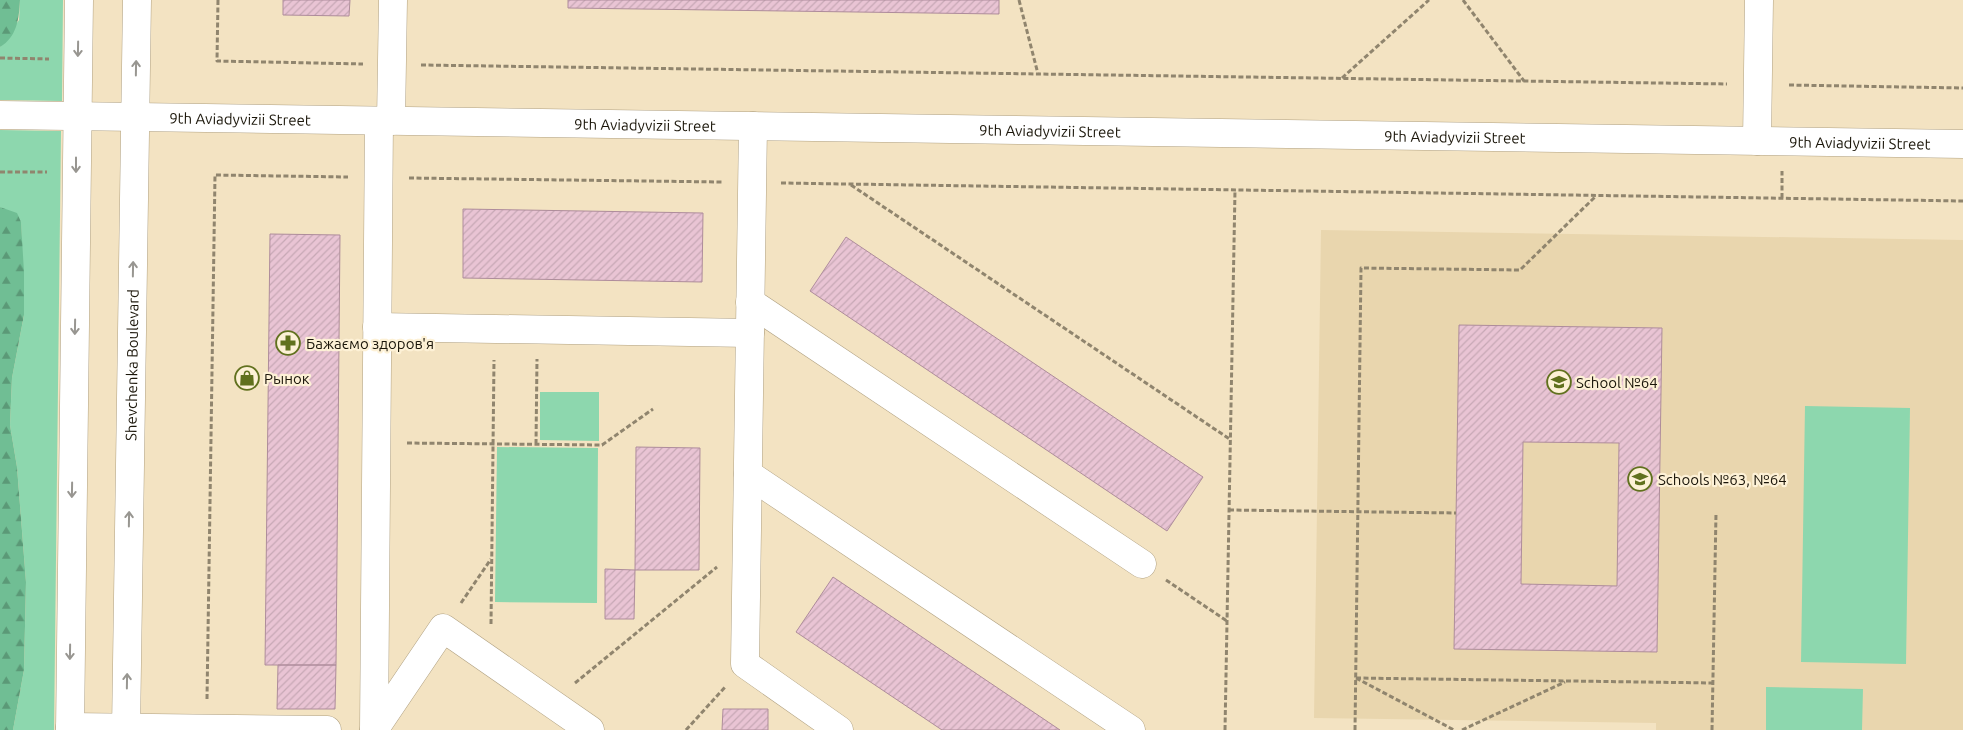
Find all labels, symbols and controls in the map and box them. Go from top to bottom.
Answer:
one-way arrow [73,40,83,56]
one-way arrow [132,61,141,77]
street label: 9th Aviadyvizii Street [169,109,311,128]
street label: 9th Aviadyvizii Street [574,115,716,134]
street label: 9th Aviadyvizii Street [979,121,1121,140]
street label: 9th Aviadyvizii Street [1384,127,1526,146]
street label: 9th Aviadyvizii Street [1789,133,1931,152]
one-way arrow [72,156,81,172]
one-way arrow [129,261,138,277]
street label: Shevchenka Boulevard [122,289,141,441]
one-way arrow [70,319,79,335]
pharmacy icon: Бажаємо здоров'я [275,330,301,356]
place label: Бажаємо здоров'я [306,335,434,352]
shop icon: Рынок [234,365,260,391]
school or university icon: School №64 [1546,369,1572,395]
place label: Рынок [264,370,310,387]
place label: School №64 [1576,374,1658,391]
school or university icon: Schools №63, №64 [1627,466,1653,492]
place label: Schools №63, №64 [1658,471,1787,488]
one-way arrow [68,481,77,497]
one-way arrow [125,511,134,527]
one-way arrow [66,644,75,660]
one-way arrow [122,674,132,690]

